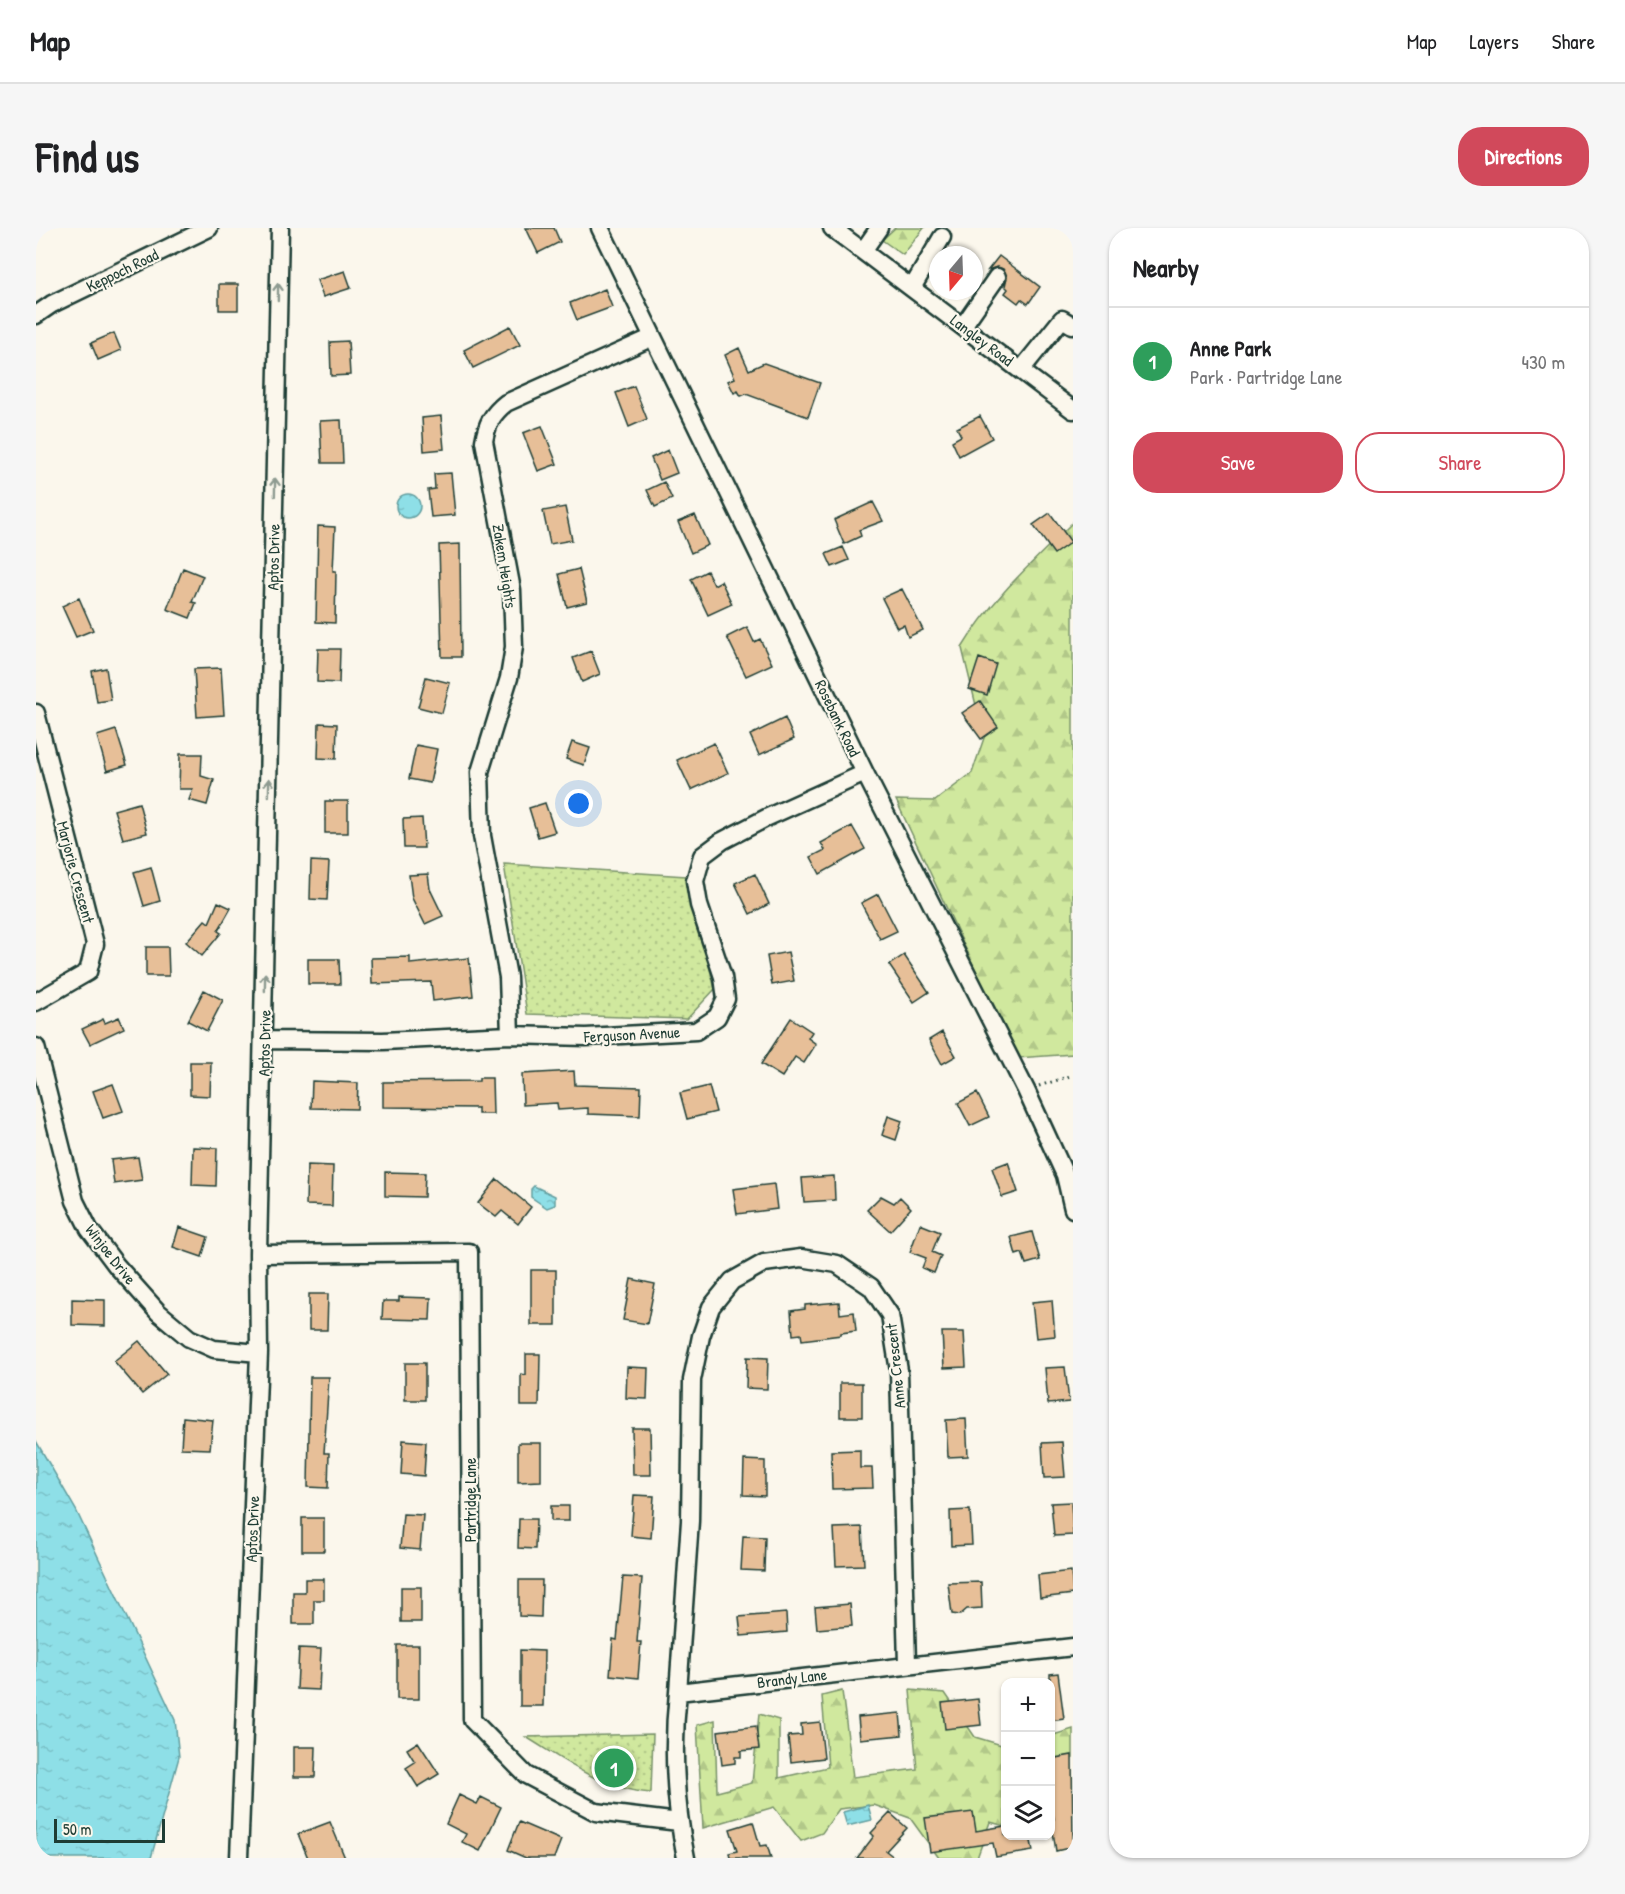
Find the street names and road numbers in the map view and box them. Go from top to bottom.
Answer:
street label: Keppoch Road [82,243,162,297]
street label: Langley Road [946,309,1018,371]
street label: Zakem Heights [487,522,523,610]
street label: Aptos Drive [261,523,285,590]
street label: Rosebank Road [810,676,866,760]
street label: Marjorie Crescent [52,819,100,926]
street label: Aptos Drive [252,1009,276,1076]
street label: Ferguson Avenue [582,1020,681,1048]
street label: Winjoe Drive [80,1219,142,1289]
street label: Anne Crescent [880,1322,910,1409]
street label: Partridge Lane [459,1457,481,1542]
street label: Aptos Drive [240,1495,264,1563]
street label: Brandy Lane [756,1663,829,1693]

